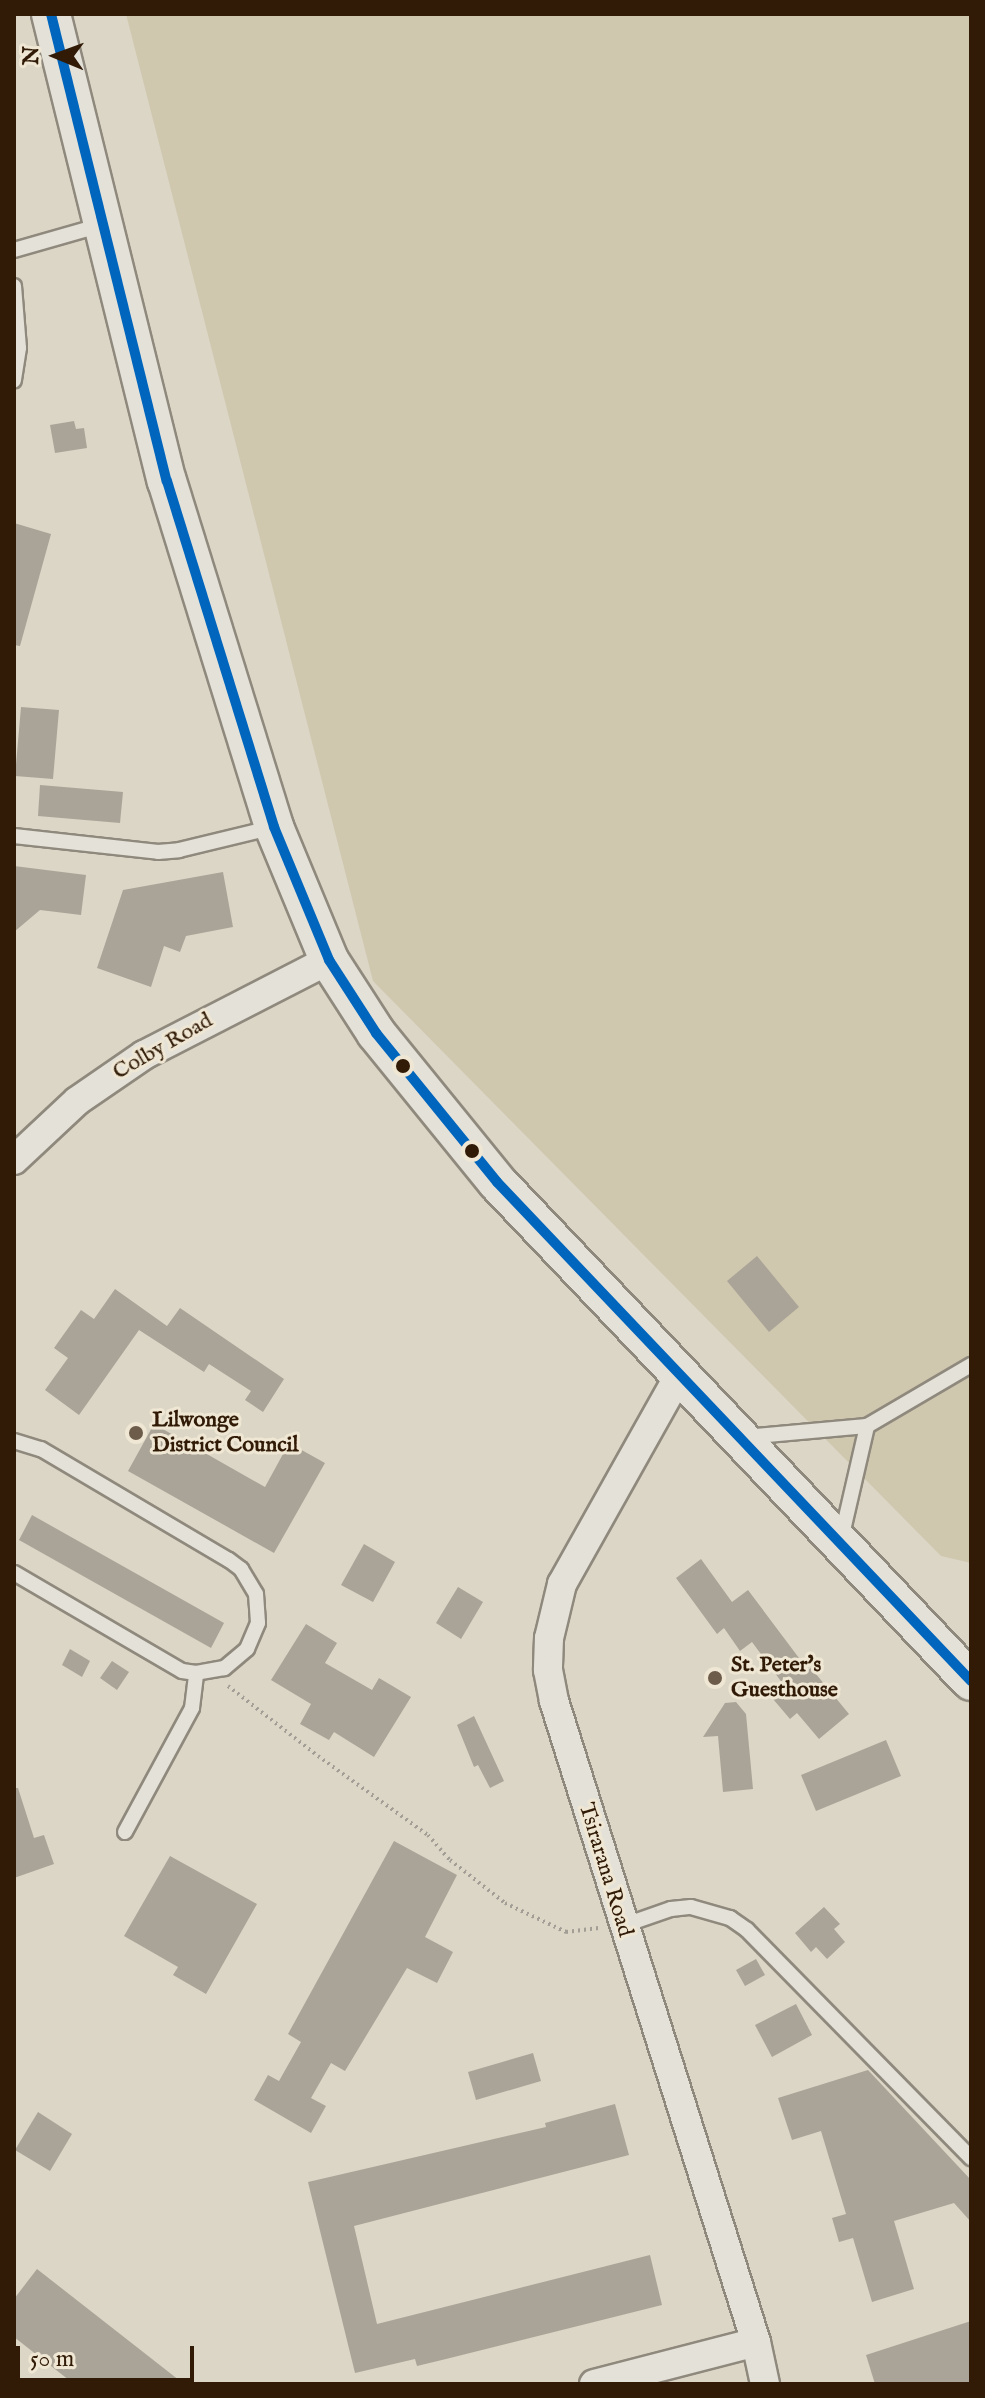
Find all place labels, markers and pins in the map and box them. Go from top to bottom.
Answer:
unlabelled marker [395,1058,411,1074]
unlabelled marker [464,1143,480,1159]
place label: Lilwonge District Council [152,1407,298,1458]
marker: Lilwonge District Council [127,1424,145,1442]
place label: St. Peter's Guesthouse [731,1652,838,1704]
marker: St. Peter's Guesthouse [706,1669,724,1687]

